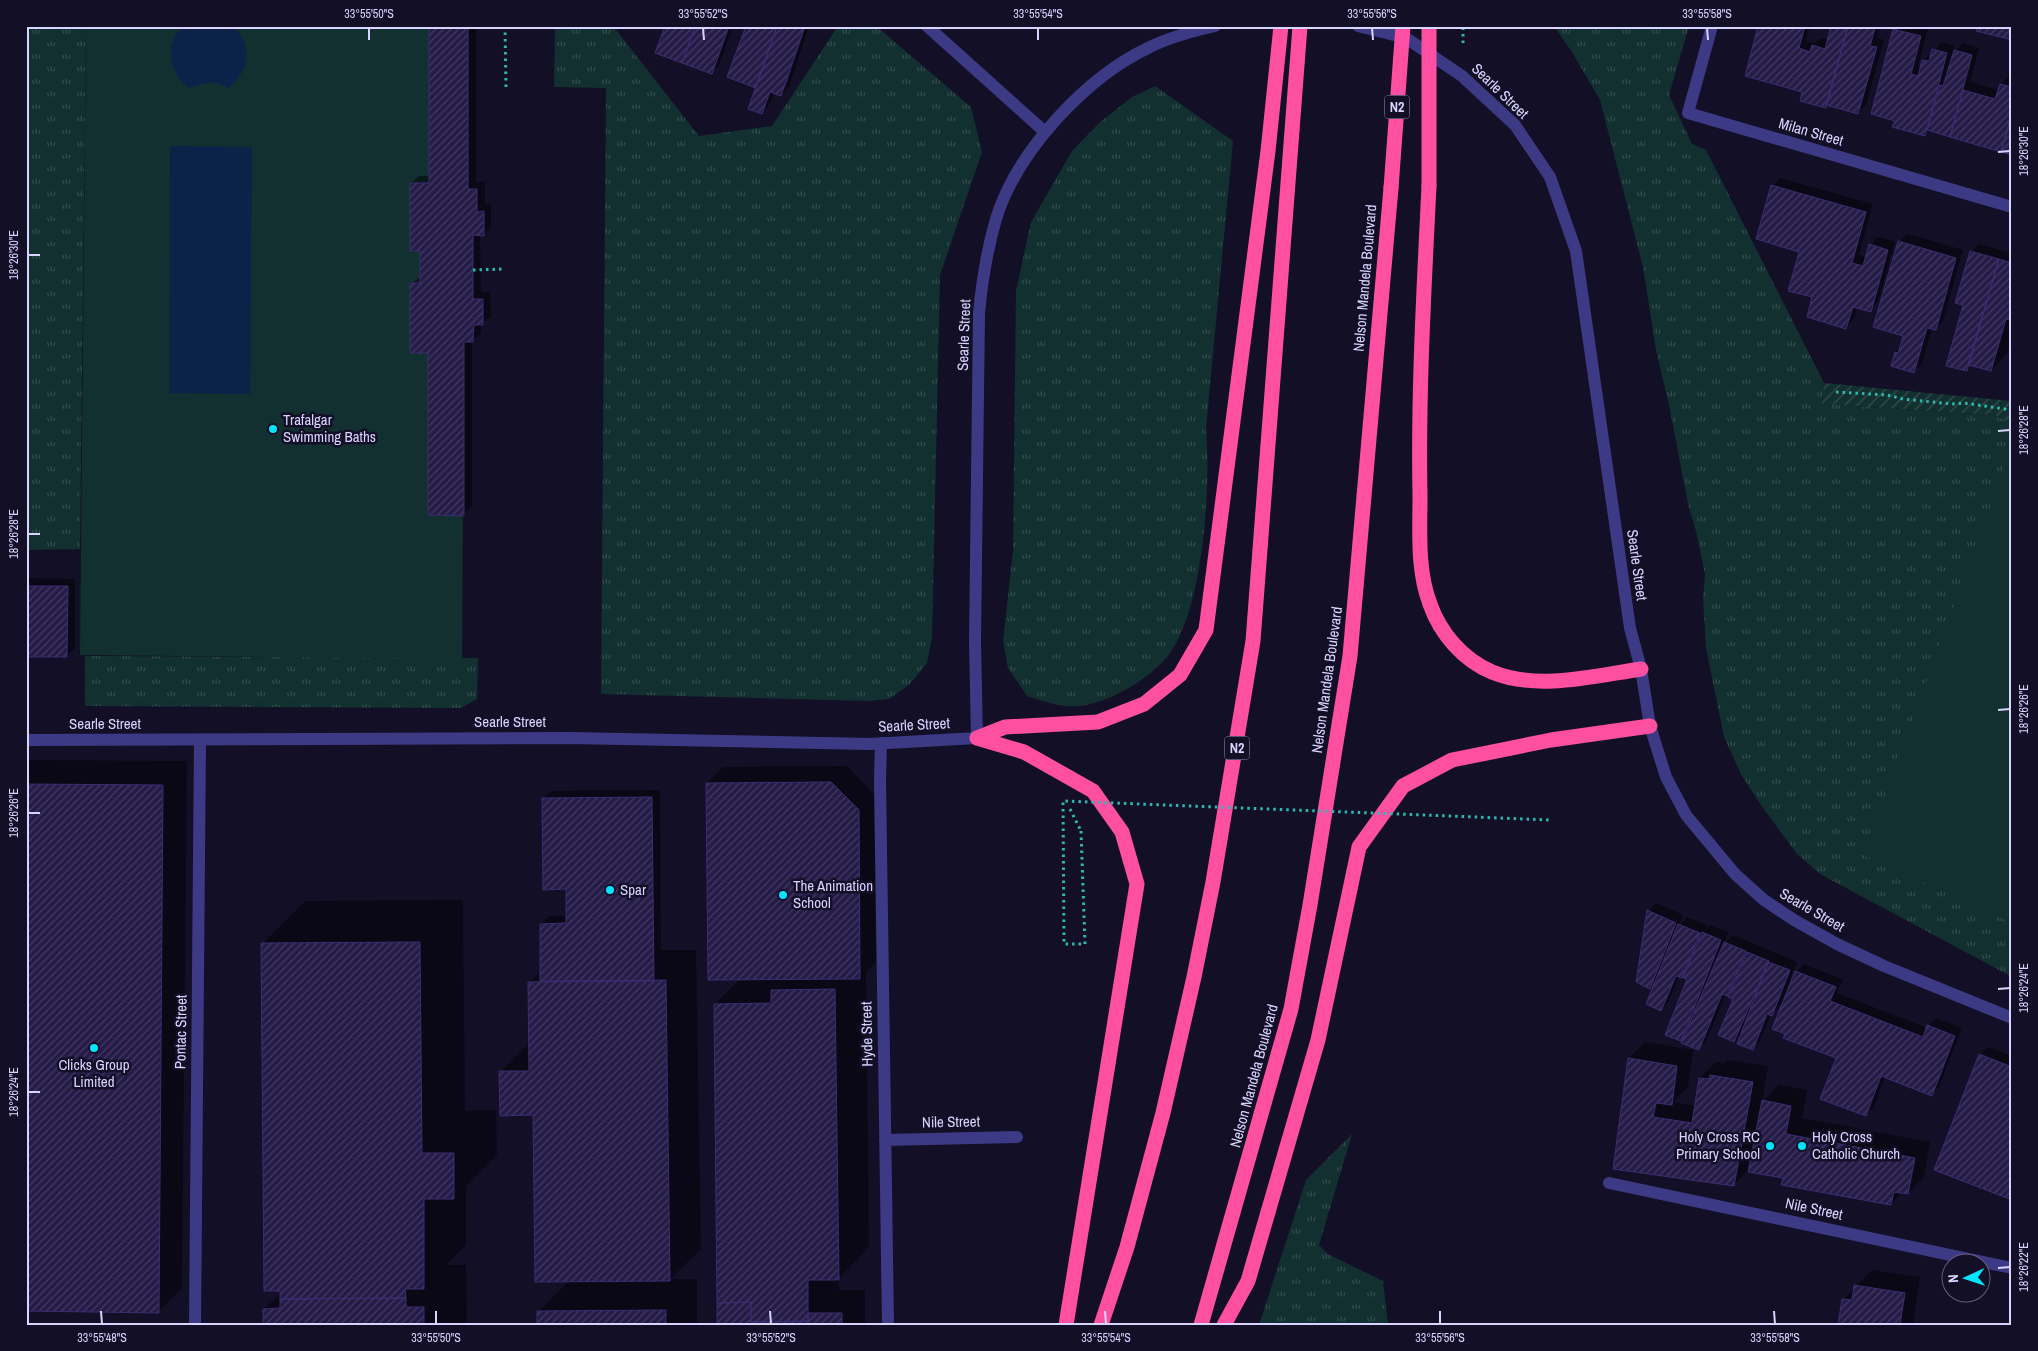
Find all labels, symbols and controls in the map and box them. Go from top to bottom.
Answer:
text: 33°55'50"S [344,6,394,22]
text: 33°55'52"S [678,6,728,22]
text: 33°55'54"S [1013,6,1063,22]
text: 33°55'56"S [1347,6,1397,22]
text: 33°55'58"S [1682,6,1732,22]
street label: Searle Street [1467,58,1534,124]
road number: N2 [1384,95,1410,118]
street label: Milan Street [1776,112,1846,151]
text: 18°26'30"E [2016,126,2032,176]
street label: Nelson Mandela Boulevard [1348,203,1381,352]
text: 18°26'30"E [6,230,22,280]
street label: Searle Street [952,298,975,371]
text: 18°26'28"E [2016,405,2032,455]
place label: Trafalgar Swimming Baths [283,409,376,447]
marker: Trafalgar Swimming Baths [267,423,279,435]
text: 18°26'28"E [6,509,22,559]
street label: Searle Street [1622,528,1653,603]
street label: Nelson Mandela Boulevard [1306,605,1347,755]
text: 18°26'26"E [2016,684,2032,734]
street label: Searle Street [474,711,546,732]
street label: Searle Street [878,712,951,737]
street label: Searle Street [69,713,141,734]
road number: N2 [1224,736,1250,760]
text: 18°26'26"E [6,788,22,838]
place label: The Animation School [793,875,873,913]
place label: Spar [620,879,646,900]
street label: Searle Street [1776,883,1849,937]
marker: Spar [604,884,616,896]
marker: The Animation School [777,889,789,901]
text: 18°26'24"E [2016,963,2032,1013]
street label: Pontac Street [169,994,192,1069]
street label: Hyde Street [855,1001,878,1067]
street label: Nelson Mandela Boulevard [1224,1002,1283,1150]
marker: Clicks Group Limited [88,1042,100,1054]
place label: Clicks Group Limited [58,1054,130,1092]
text: 18°26'24"E [6,1067,22,1117]
street label: Nile Street [922,1110,981,1133]
place label: Holy Cross RC Primary School [1676,1126,1760,1164]
place label: Holy Cross Catholic Church [1812,1126,1900,1164]
marker: Holy Cross RC Primary School [1764,1140,1776,1152]
marker: Holy Cross Catholic Church [1796,1140,1808,1152]
street label: Nile Street [1783,1192,1845,1225]
text: 18°26'22"E [2016,1242,2032,1292]
north arrow [1940,1254,1990,1304]
text: N [1944,1274,1962,1283]
text: 33°55'48"S [77,1330,127,1346]
text: 33°55'50"S [411,1330,461,1346]
text: 33°55'52"S [746,1330,796,1346]
text: 33°55'54"S [1081,1330,1131,1346]
text: 33°55'56"S [1415,1330,1465,1346]
text: 33°55'58"S [1750,1330,1800,1346]

